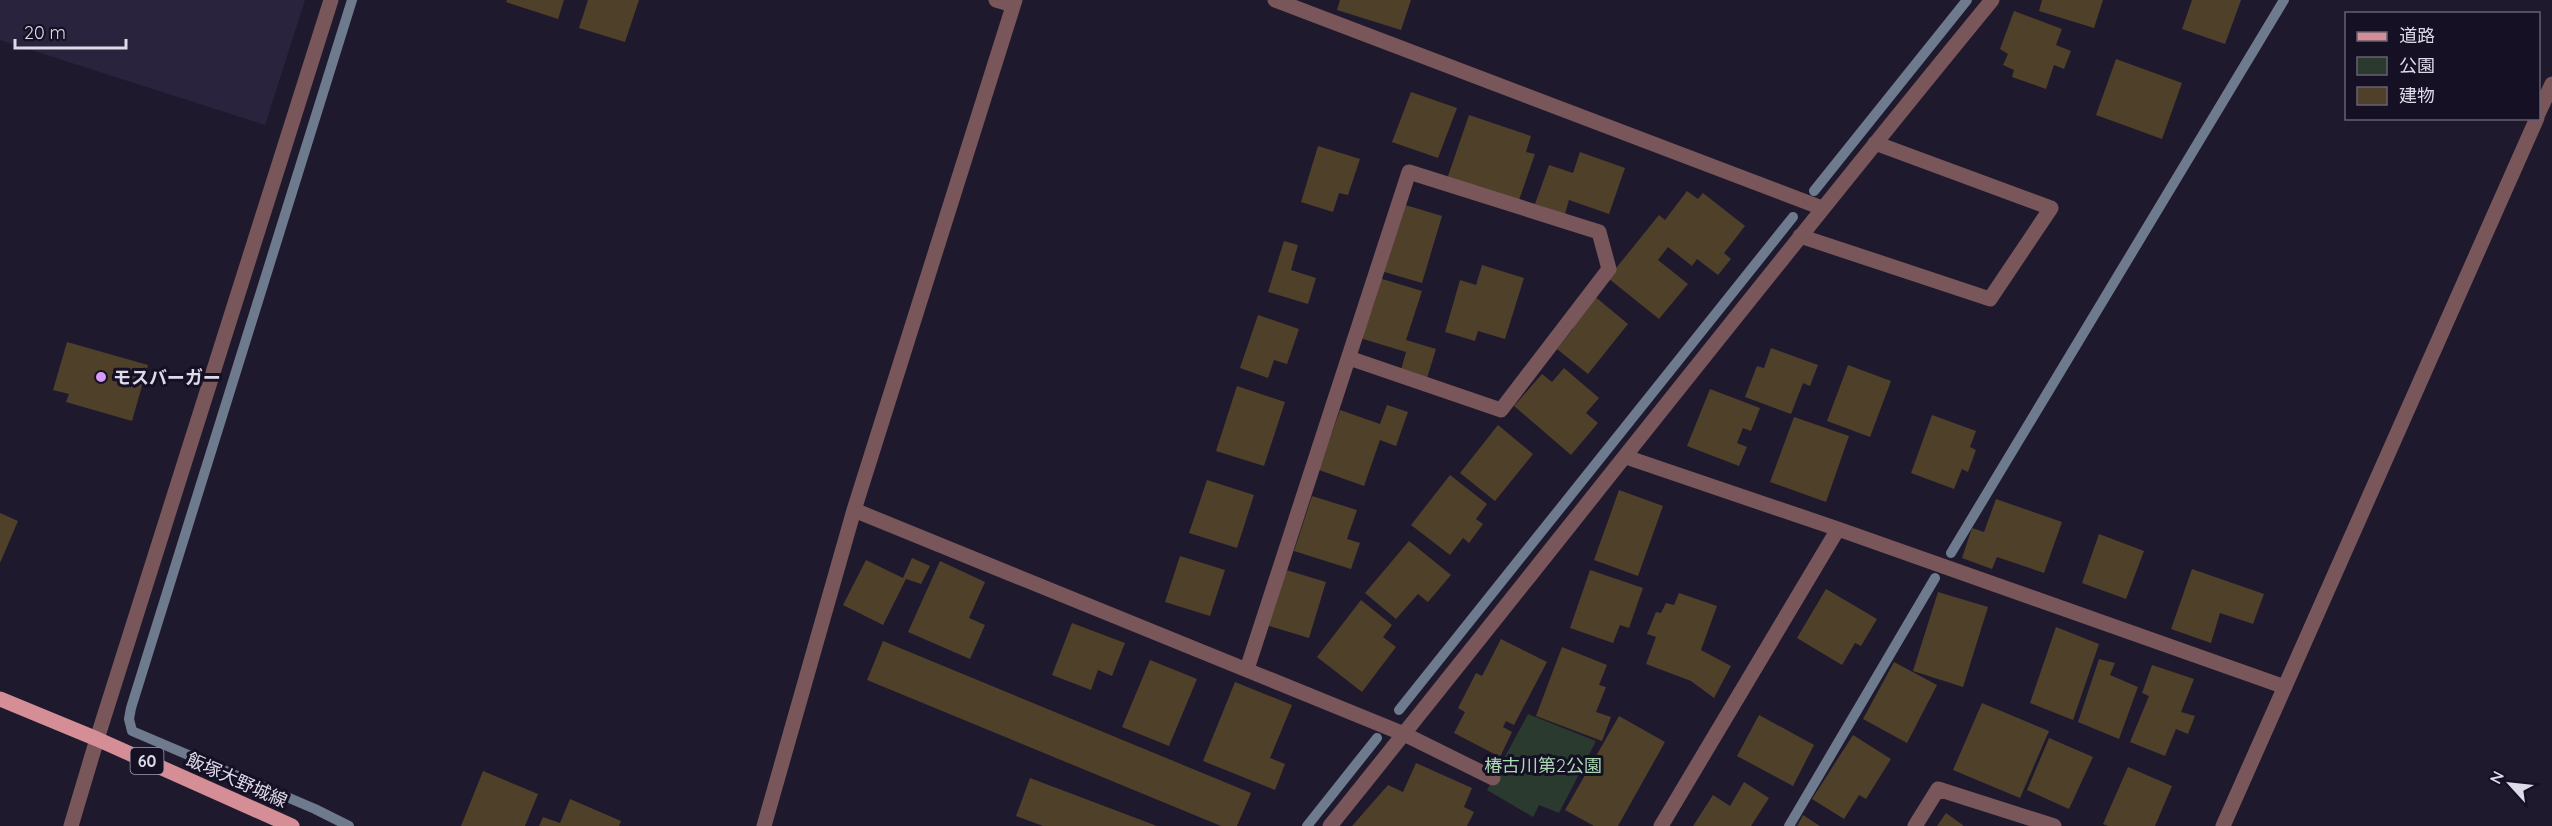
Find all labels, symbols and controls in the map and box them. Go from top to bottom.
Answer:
scale bar [15,12,126,50]
legend [2345,12,2540,120]
text: 20 m [24,21,66,44]
text: 道路 [2399,24,2435,47]
text: 公園 [2399,54,2435,77]
text: 建物 [2399,84,2435,107]
place label: モスバーガー [113,366,221,389]
marker: モスバーガー [94,370,108,384]
road number: 60 [130,748,164,774]
street label: 飯塚大野城線 [183,748,291,812]
park label: 椿古川第2公園 [1484,754,1602,777]
north arrow [2480,754,2540,814]
text: N [2485,767,2508,787]

